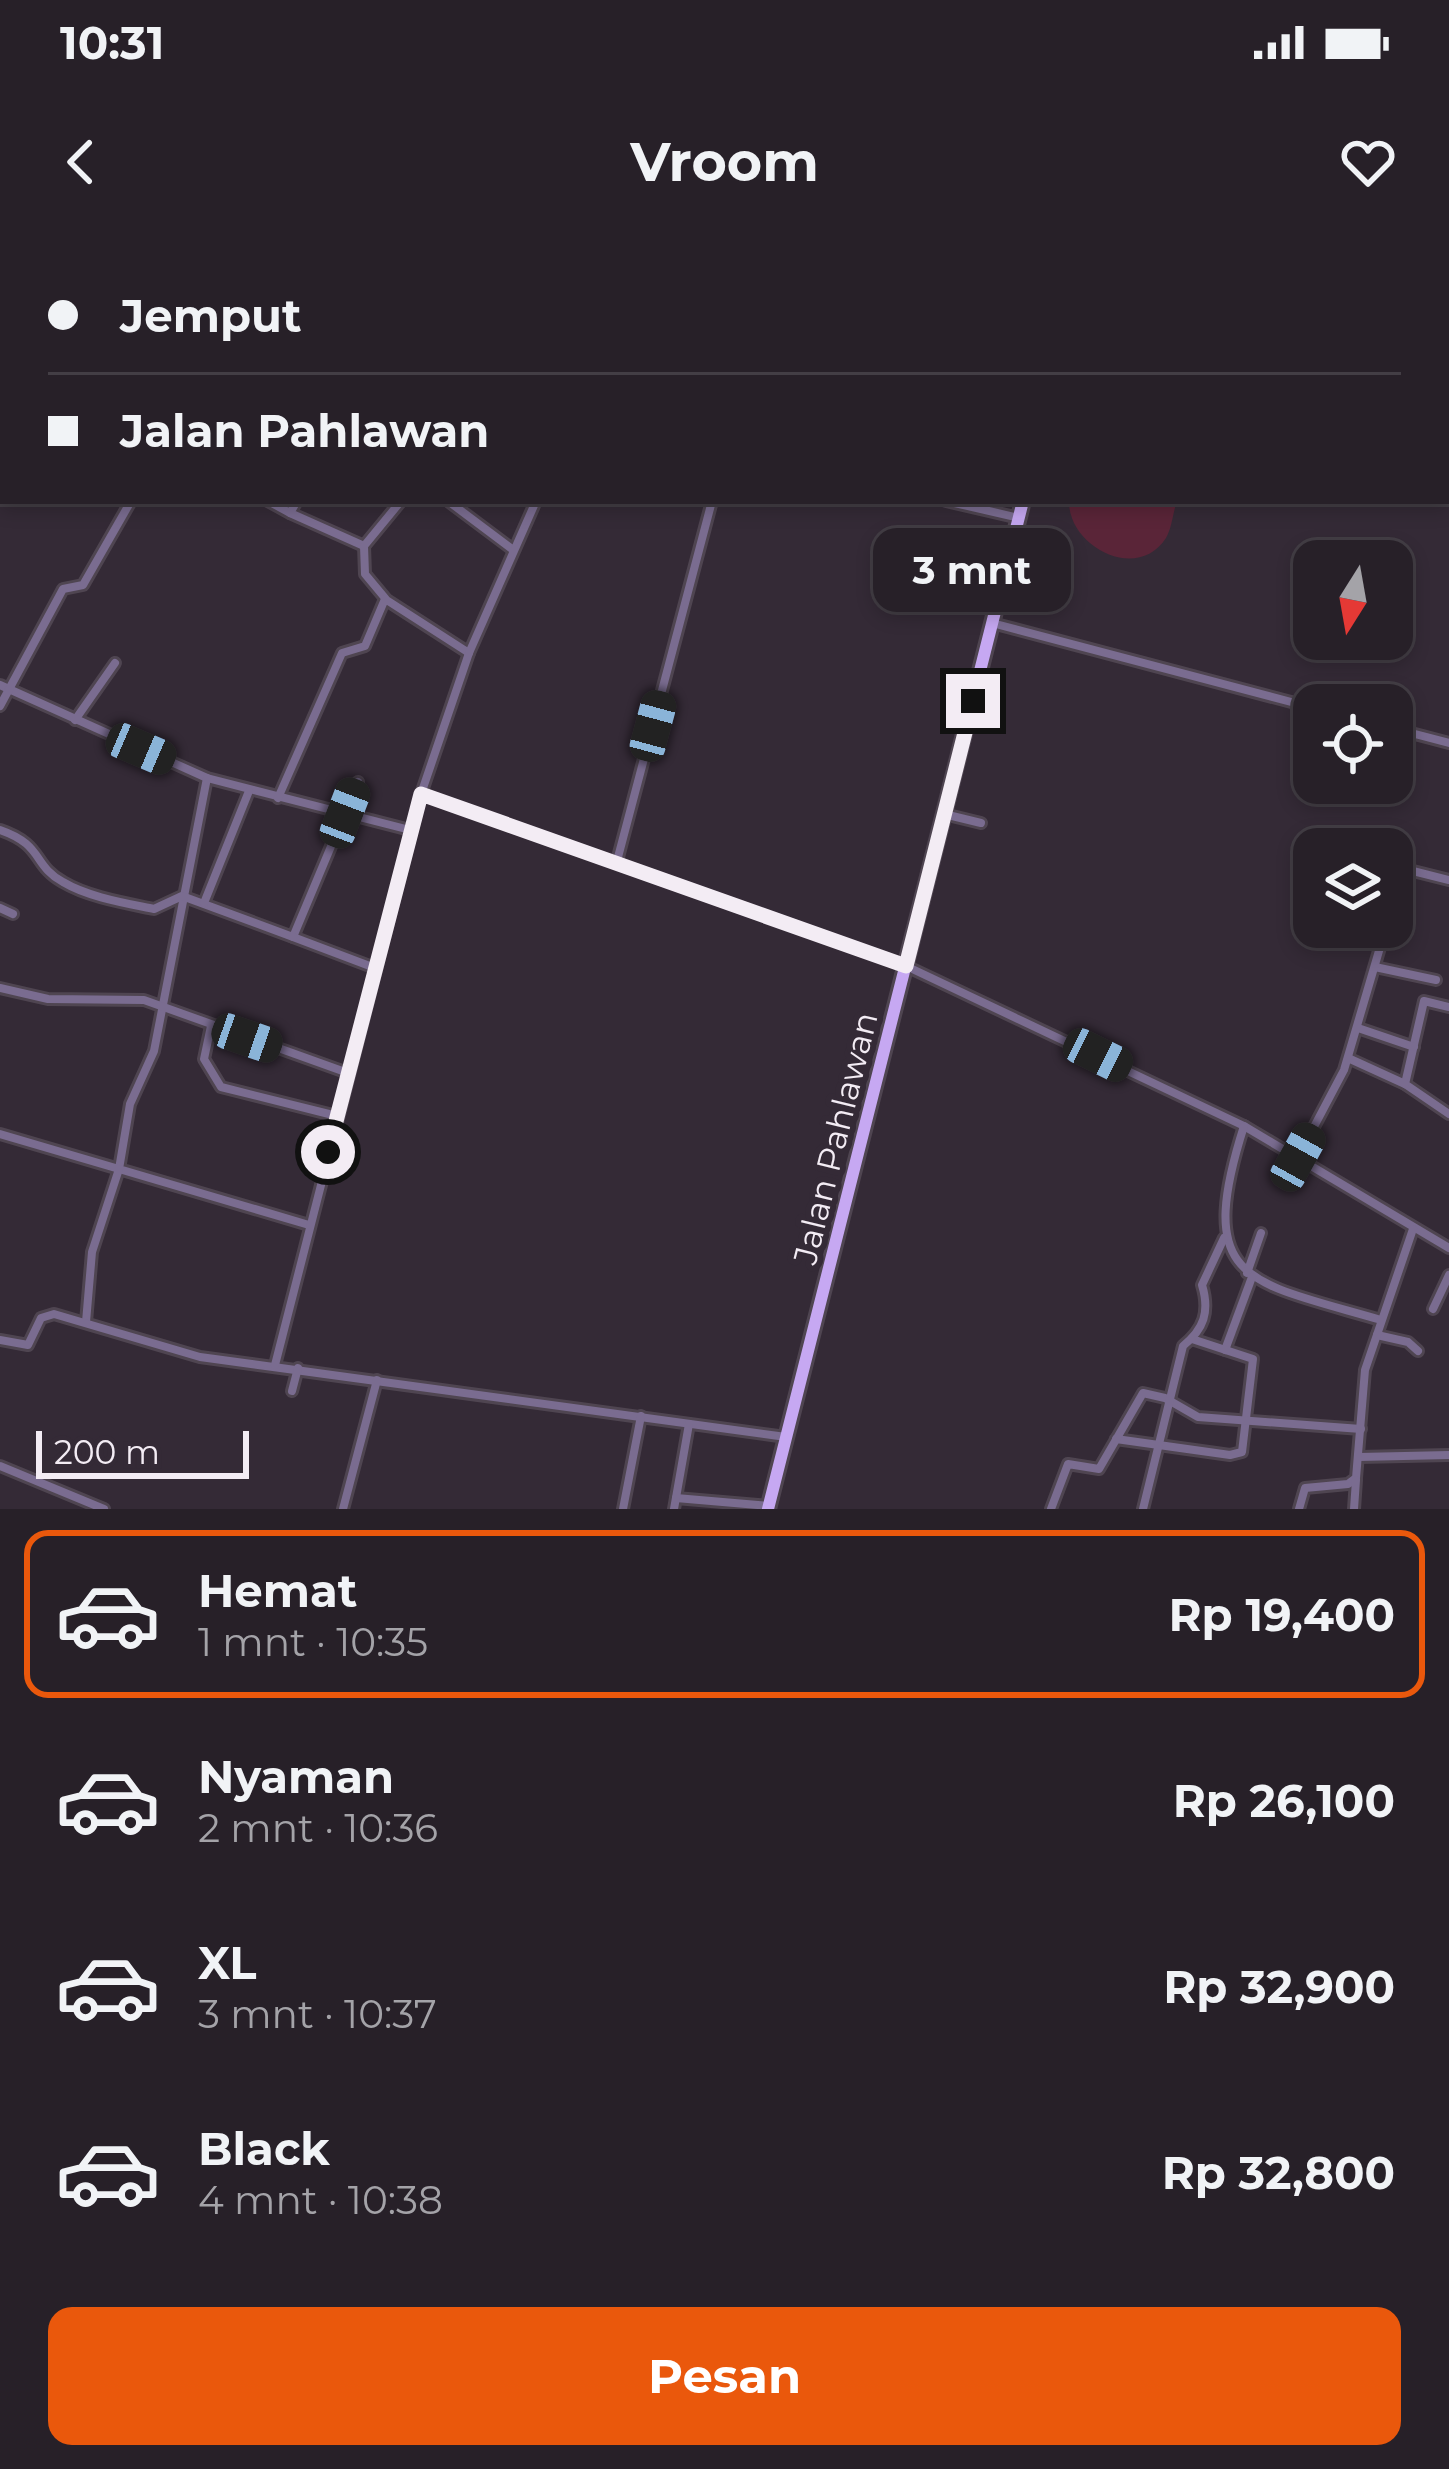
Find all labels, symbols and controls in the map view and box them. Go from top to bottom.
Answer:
text: 10:31 [60,15,164,70]
icon: back [48,129,114,195]
text: Vroom [630,129,819,195]
icon: heart [1335,129,1401,195]
text: Jemput [120,288,302,343]
text: Jalan Pahlawan [120,403,489,458]
callout: 3 mnt [874,527,1072,611]
north arrow [1293,540,1413,660]
map controls [1293,540,1413,948]
text: 3 mnt [913,546,1031,594]
route end [946,674,1000,728]
button: locate [1293,684,1413,804]
car [626,687,680,765]
car [101,718,181,780]
car [315,773,375,853]
button: layers [1293,828,1413,948]
street label: Jalan Pahlawan [784,1008,886,1269]
car [207,1009,287,1067]
car [1058,1023,1138,1087]
car [1265,1117,1331,1197]
route start [301,1125,355,1179]
scale bar [36,1425,249,1478]
text: 200 m [54,1432,160,1472]
icon: car [54,1560,162,1668]
text: Hemat [198,1563,357,1618]
text: Rp 19,400 [1169,1587,1395,1642]
text: 1 mnt · 10:35 [198,1618,428,1666]
icon: car [54,1746,162,1854]
text: Nyaman [198,1749,394,1804]
text: Rp 26,100 [1173,1773,1395,1828]
text: 2 mnt · 10:36 [198,1804,438,1852]
icon: car [54,1932,162,2040]
text: XL [198,1935,256,1990]
text: Rp 32,900 [1163,1959,1395,2014]
text: 3 mnt · 10:37 [198,1990,437,2038]
icon: car [54,2118,162,2226]
text: Black [198,2121,330,2176]
text: Rp 32,800 [1162,2145,1395,2200]
text: 4 mnt · 10:38 [198,2176,443,2224]
button: Pesan [48,2307,1401,2445]

